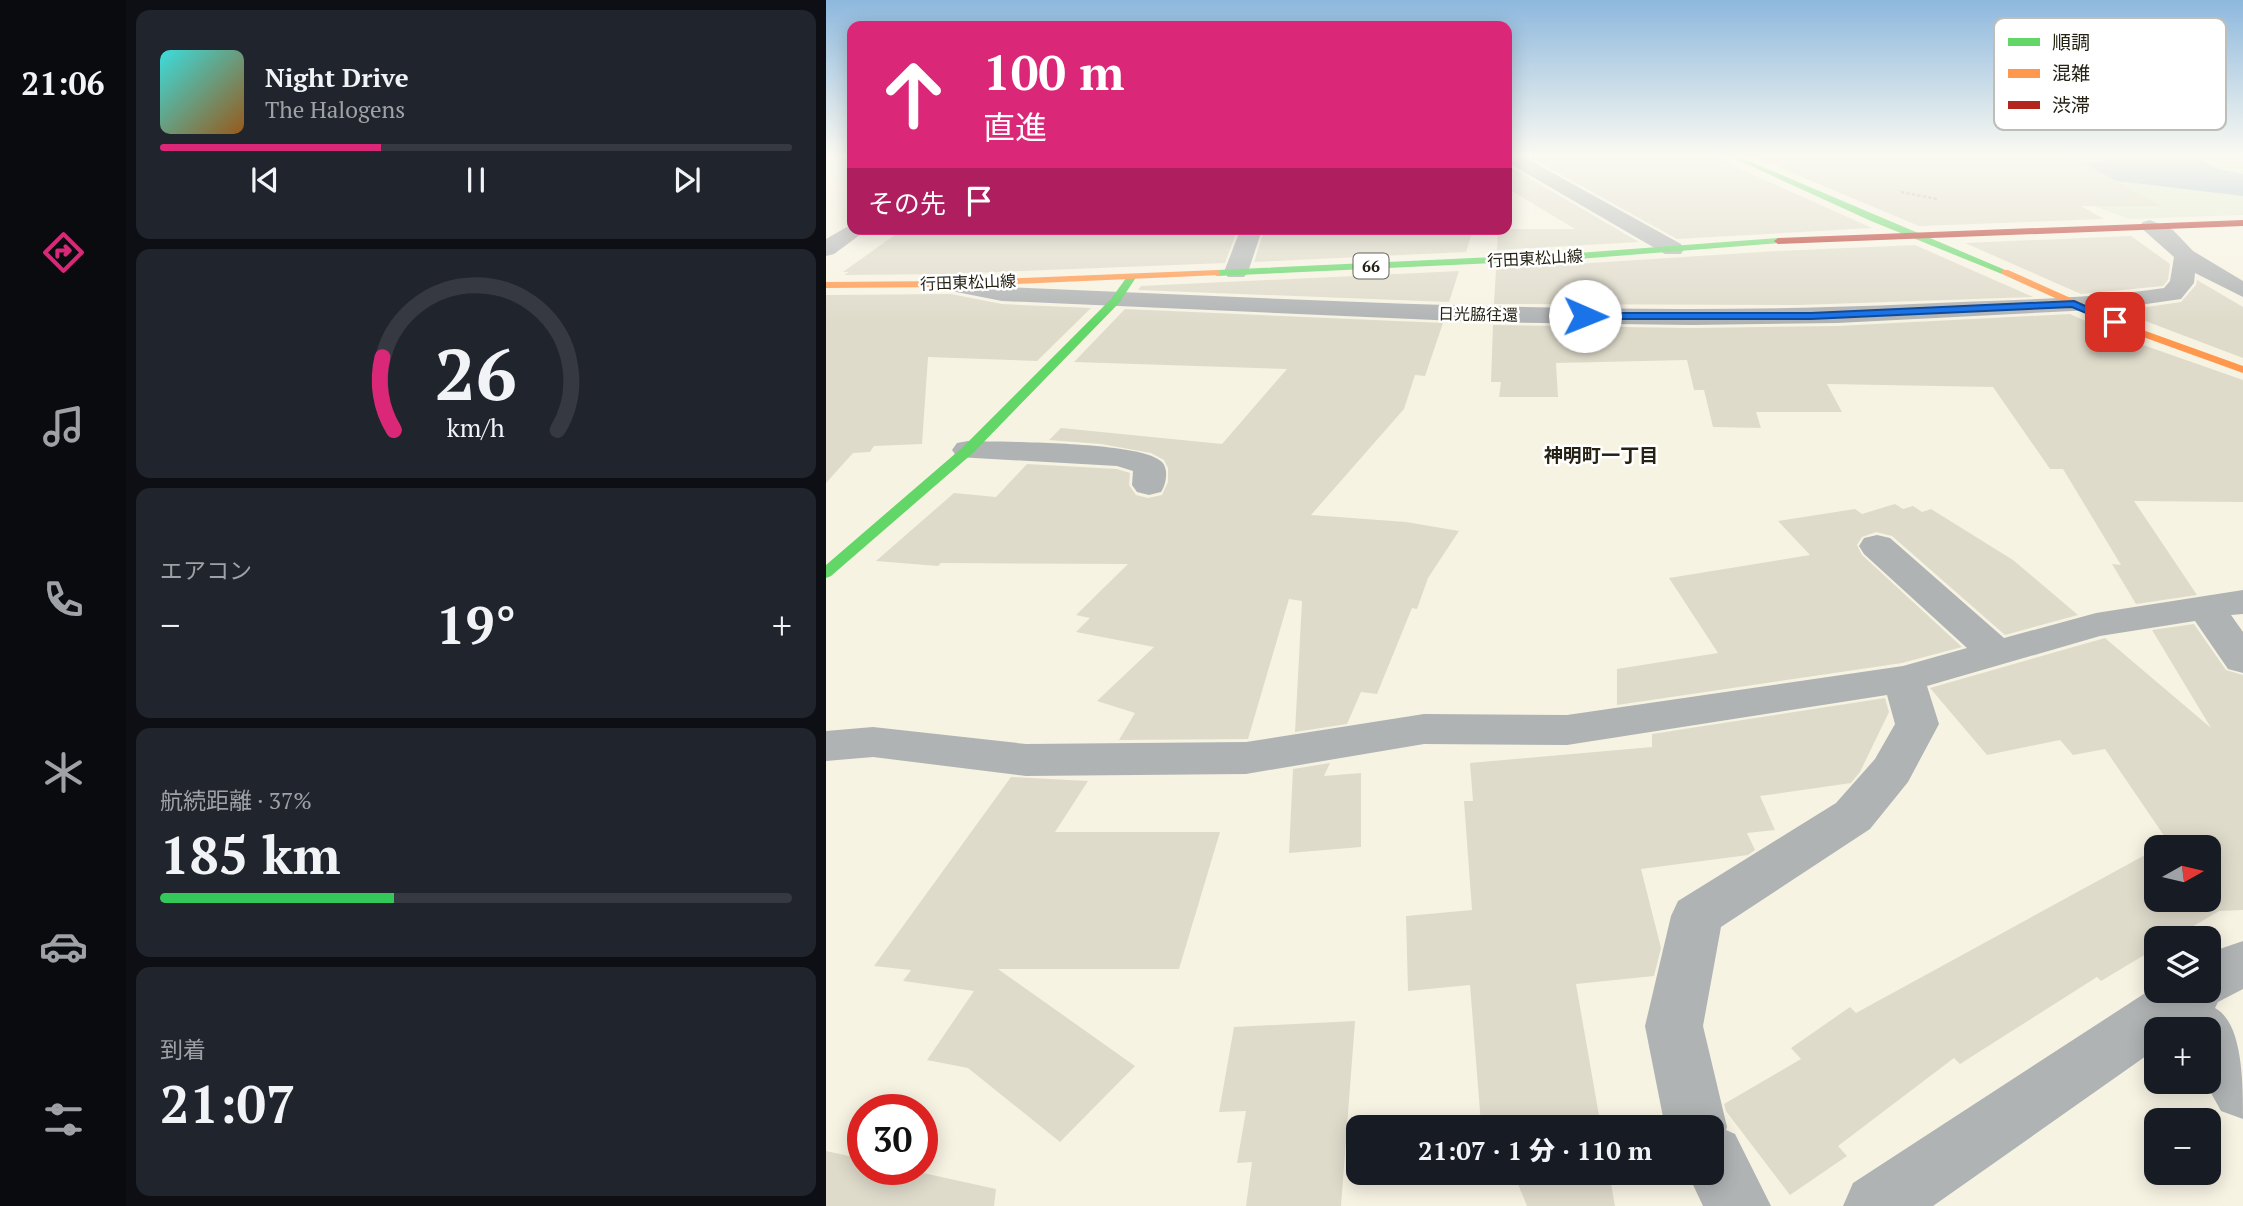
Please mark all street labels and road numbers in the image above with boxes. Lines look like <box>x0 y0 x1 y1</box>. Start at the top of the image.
street label: 行田東松山線 <box>1486 245 1584 271</box>
road number: 66 <box>1354 254 1388 278</box>
street label: 行田東松山線 <box>920 269 1016 295</box>
street label: 日光脇往還 <box>1438 302 1518 326</box>

